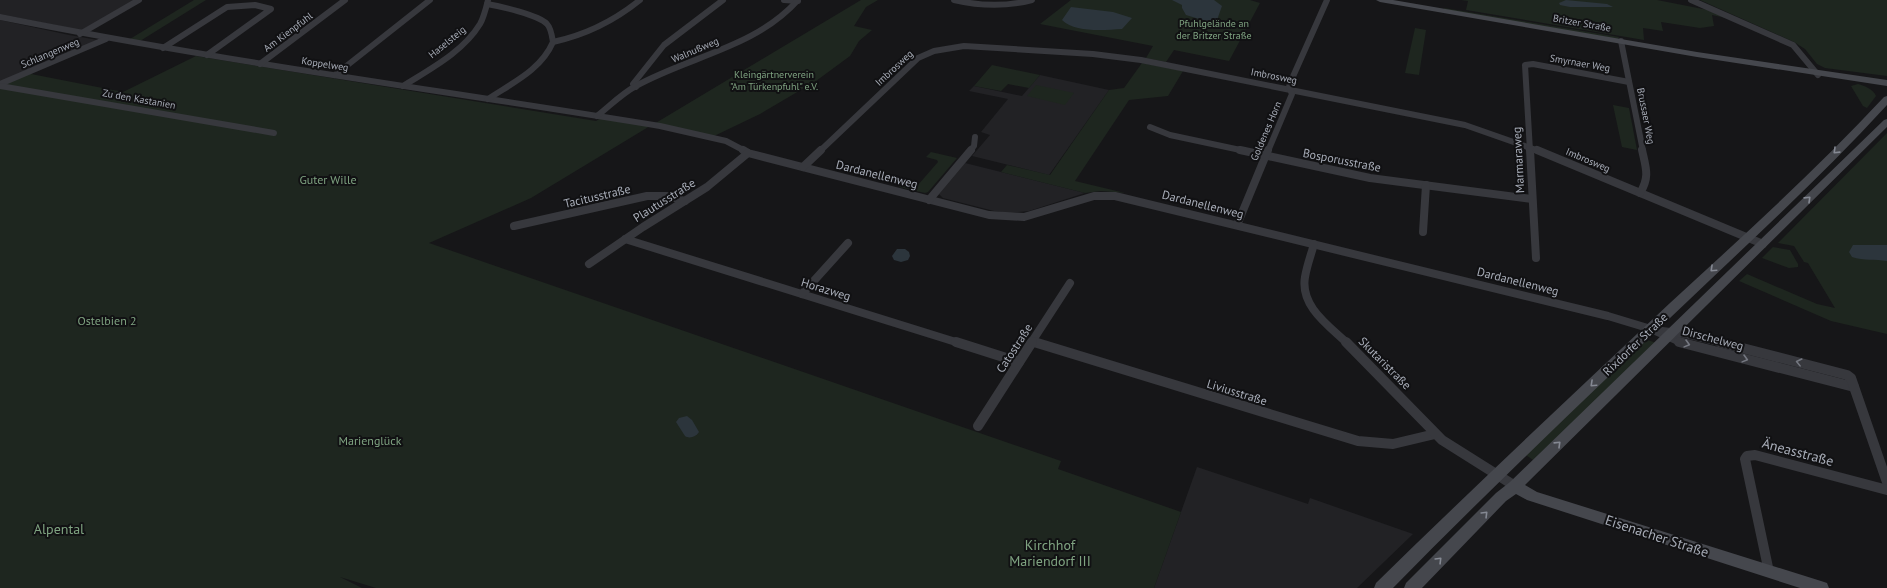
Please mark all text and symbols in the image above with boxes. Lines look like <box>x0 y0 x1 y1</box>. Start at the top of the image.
street label: Am Kienpfuhl <box>261 9 315 55</box>
street label: Britzer Straße <box>1552 11 1612 35</box>
park label: Pfuhlgelände an der Britzer Straße <box>1176 17 1252 42</box>
street label: Haselsteig <box>426 23 468 61</box>
street label: Walnußweg <box>669 34 721 66</box>
street label: Schlangenweg <box>19 35 81 71</box>
street label: Imbrosweg <box>872 47 916 89</box>
street label: Smyrnaer Weg <box>1549 51 1611 75</box>
street label: Koppelweg <box>301 54 349 74</box>
street label: Imbrosweg <box>1250 65 1298 87</box>
park label: Kleingärtnerverein "Am Türkenpfuhl" e.V. <box>730 68 818 93</box>
street label: Zu den Kastanien <box>101 86 177 112</box>
street label: Brussaer Weg <box>1634 87 1658 145</box>
street label: Goldenes Horn <box>1248 99 1284 163</box>
street label: Marmaraweg <box>1509 126 1527 194</box>
street label: Bosporusstraße <box>1302 145 1382 175</box>
street label: Imbrosweg <box>1564 145 1612 175</box>
one-way arrow <box>1833 146 1841 153</box>
street label: Dardanellenweg <box>835 157 919 191</box>
park label: Guter Wille <box>299 172 357 187</box>
street label: Plautusstraße <box>630 175 698 225</box>
street label: Tacitusstraße <box>562 181 632 211</box>
street label: Dardanellenweg <box>1161 187 1245 221</box>
one-way arrow <box>1803 196 1811 204</box>
street label: Dardanellenweg <box>1476 264 1560 298</box>
one-way arrow <box>1711 264 1718 271</box>
street label: Horazweg <box>799 274 853 304</box>
street label: Rixdorfer Straße <box>1599 309 1671 379</box>
park label: Ostelbien 2 <box>78 313 136 328</box>
street label: Catostraße <box>993 321 1035 375</box>
street label: Dirschelweg <box>1681 323 1745 353</box>
street label: Skutaristraße <box>1356 334 1414 392</box>
one-way arrow <box>1683 339 1690 348</box>
one-way arrow <box>1741 354 1748 363</box>
one-way arrow <box>1796 359 1802 367</box>
street label: Liviusstraße <box>1205 376 1269 408</box>
one-way arrow <box>1590 379 1598 387</box>
park label: Marienglück <box>339 433 402 448</box>
street label: Äneasstraße <box>1760 434 1836 470</box>
one-way arrow <box>1553 441 1561 449</box>
one-way arrow <box>1480 511 1488 519</box>
street label: Eisenacher Straße <box>1603 511 1711 561</box>
park label: Alpental <box>34 520 84 538</box>
park label: Kirchhof Mariendorf III <box>1009 536 1091 570</box>
one-way arrow <box>1434 557 1442 565</box>

